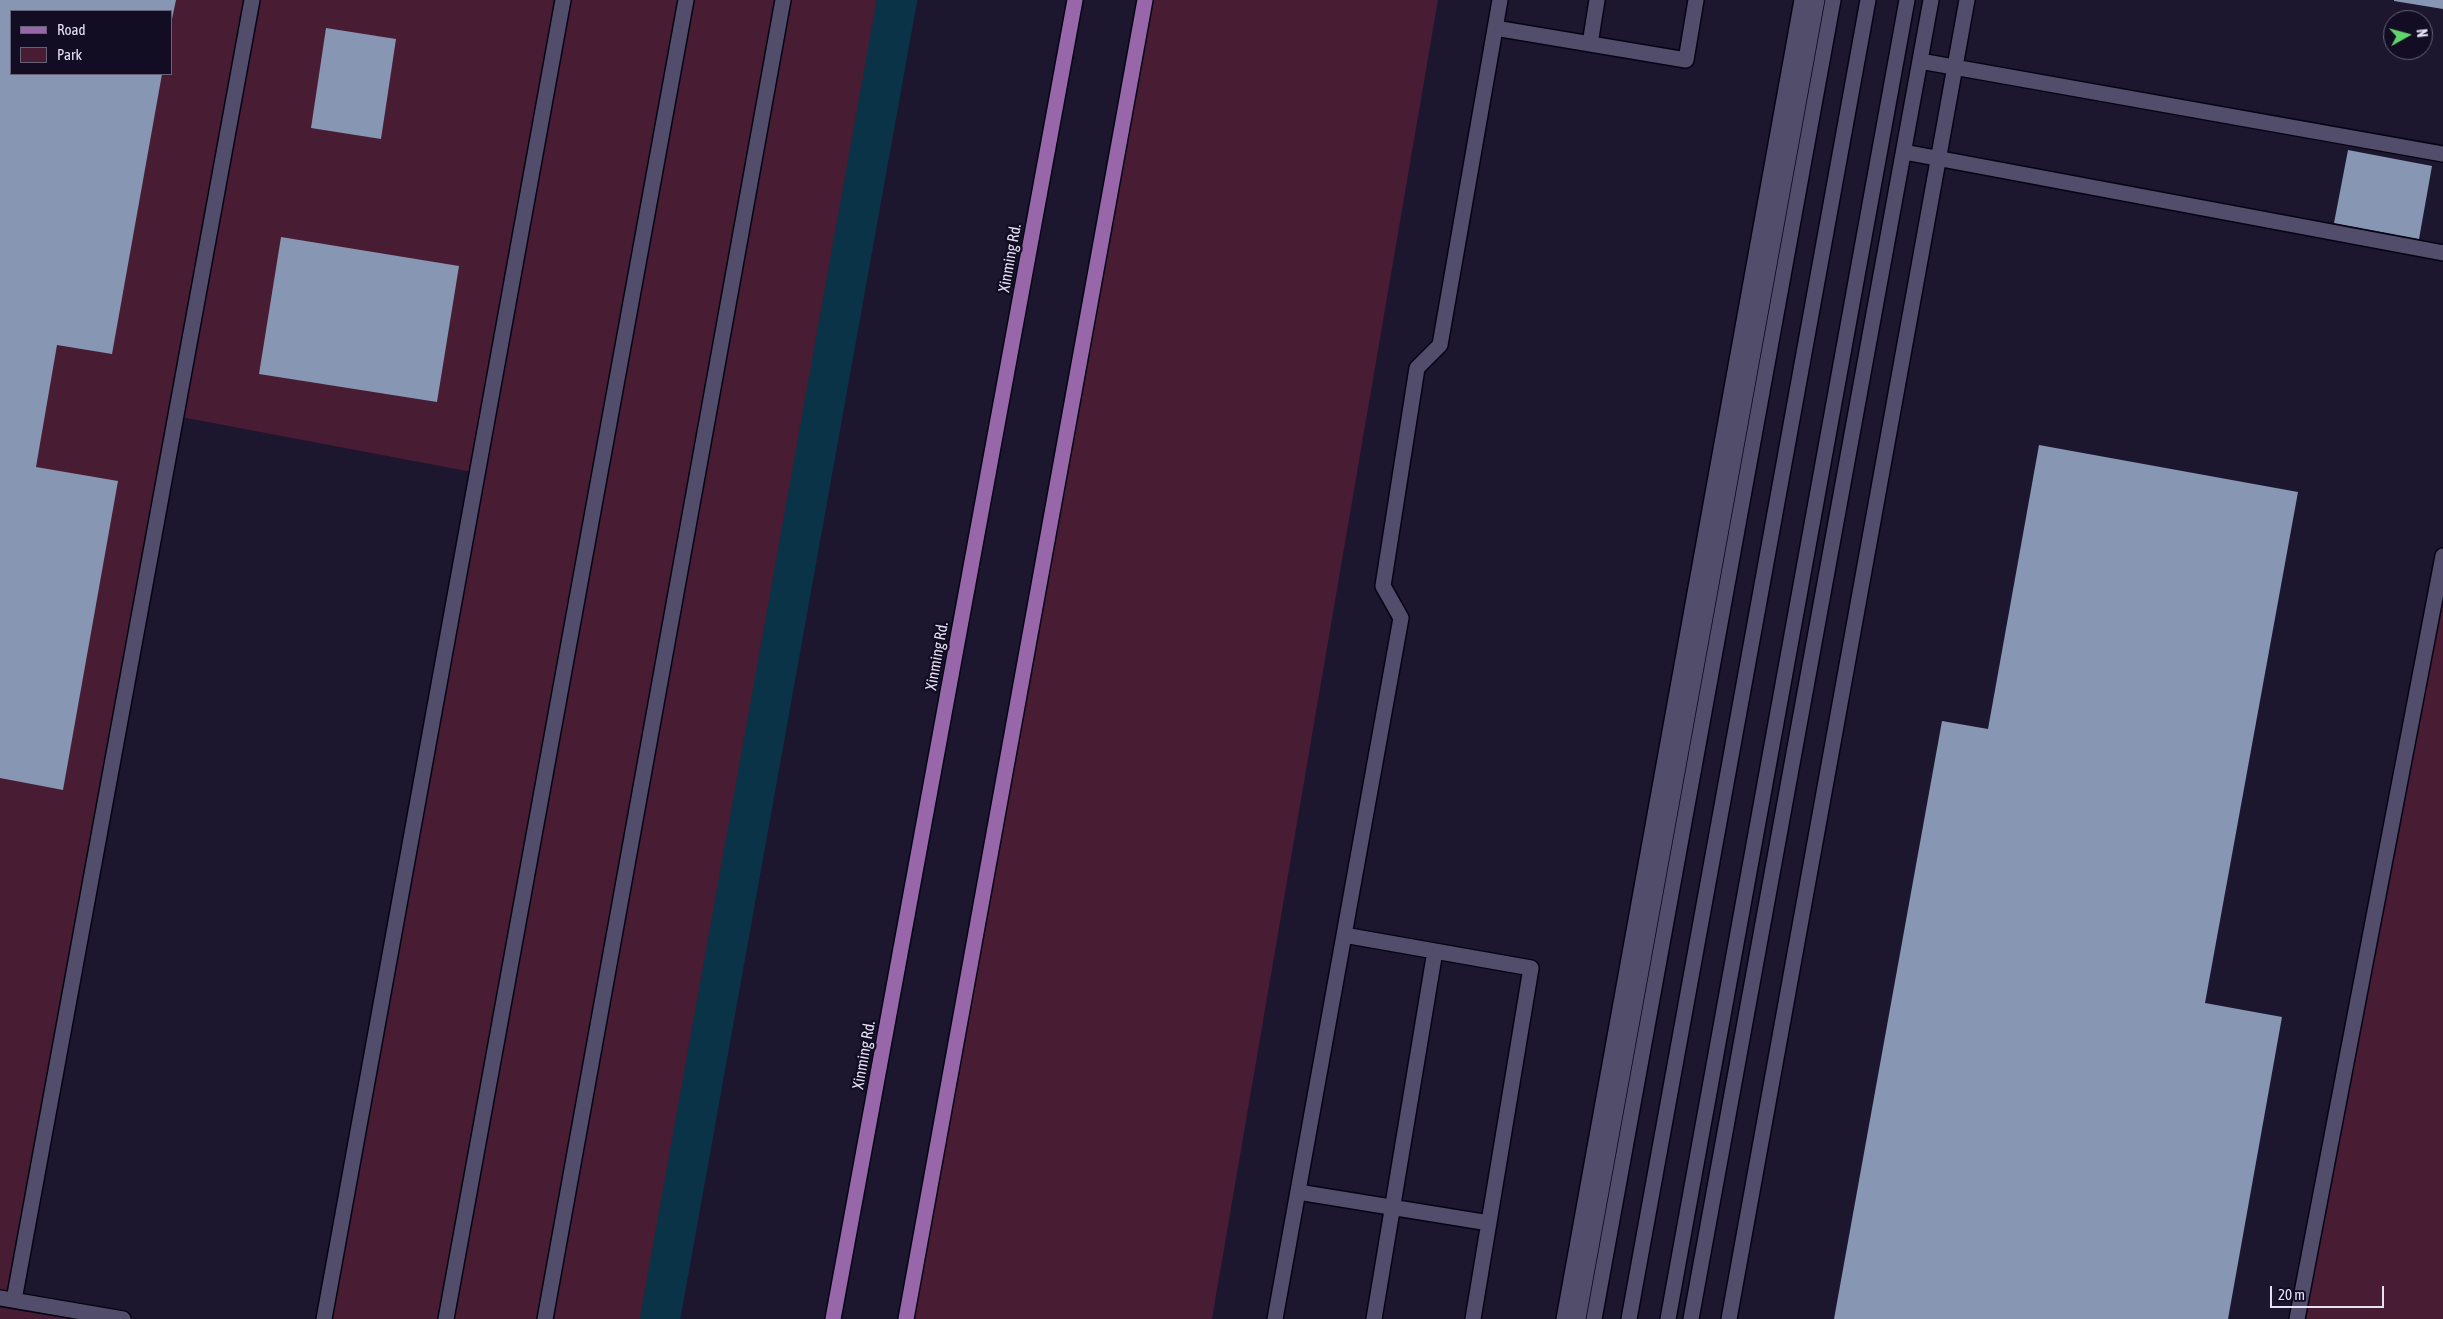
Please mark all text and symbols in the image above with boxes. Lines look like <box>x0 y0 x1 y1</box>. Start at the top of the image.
legend <box>10 10 172 75</box>
north arrow <box>2383 10 2433 60</box>
text: Road <box>57 21 86 38</box>
text: N <box>2413 28 2430 38</box>
text: Park <box>57 46 82 63</box>
street label: Xinming Rd. <box>995 222 1025 294</box>
street label: Xinming Rd. <box>922 620 952 692</box>
street label: Xinming Rd. <box>849 1019 879 1091</box>
scale bar <box>2273 1276 2387 1308</box>
text: 20 m <box>2278 1286 2305 1303</box>

